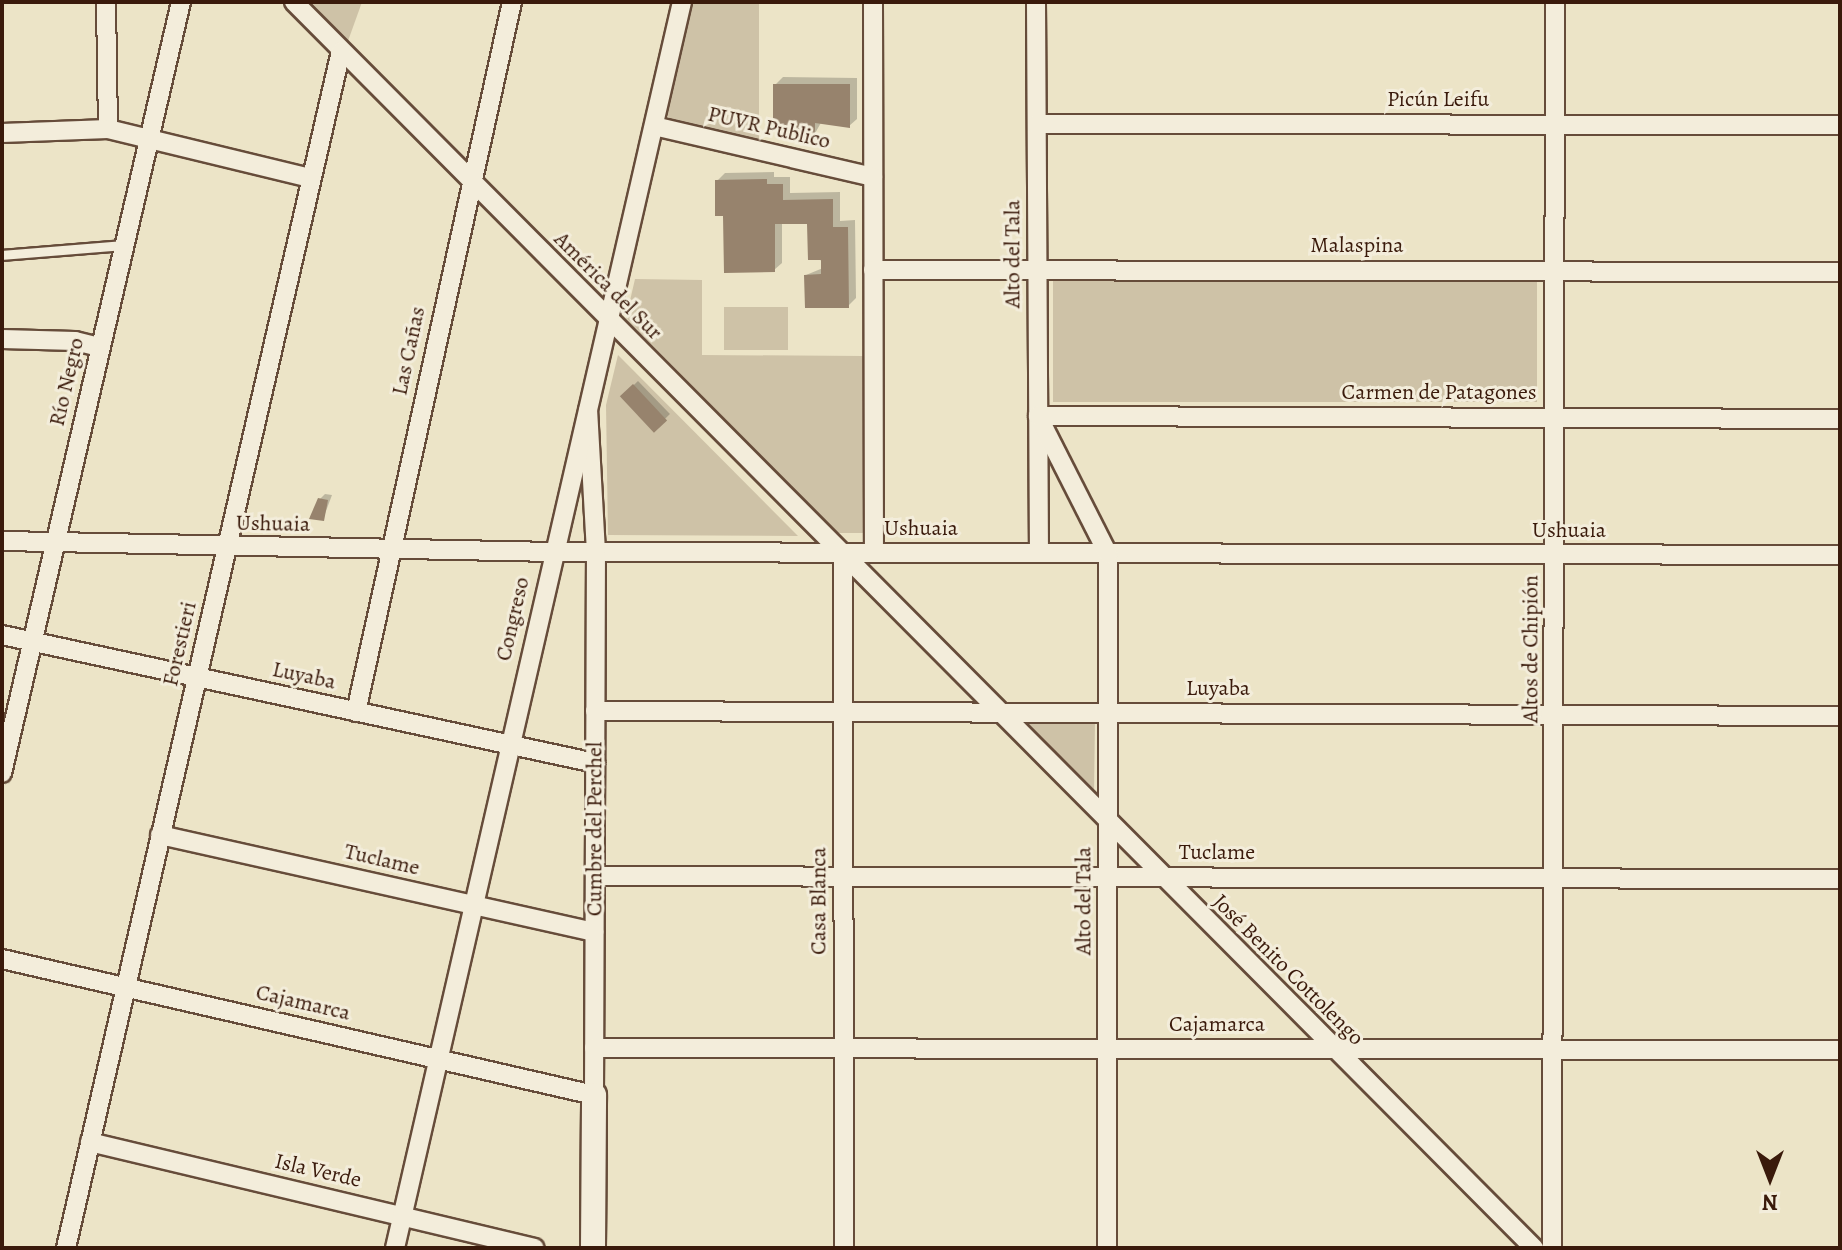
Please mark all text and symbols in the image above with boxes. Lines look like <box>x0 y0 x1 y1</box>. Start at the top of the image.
street label: Picún Leifu <box>1387 87 1489 113</box>
street label: PUVR Publico <box>705 101 833 155</box>
street label: Alto del Tala <box>1000 200 1026 308</box>
street label: América del Sur <box>548 226 668 346</box>
street label: Malaspina <box>1310 233 1404 259</box>
street label: Las Cañas <box>387 304 431 398</box>
street label: Río Negro <box>44 335 90 429</box>
street label: Carmen de Patagones <box>1341 380 1537 406</box>
street label: Ushuaia <box>236 510 310 538</box>
street label: Ushuaia <box>884 516 958 542</box>
street label: Ushuaia <box>1532 518 1606 544</box>
street label: Congreso <box>491 575 535 663</box>
street label: Altos de Chipión <box>1518 575 1544 723</box>
street label: Forestieri <box>157 599 203 689</box>
street label: Luyaba <box>270 656 338 696</box>
street label: Luyaba <box>1186 676 1250 702</box>
street label: Cumbre del Perchel <box>582 742 608 916</box>
street label: Tuclame <box>342 839 422 881</box>
street label: Tuclame <box>1179 840 1255 866</box>
street label: Casa Blanca <box>806 847 832 955</box>
street label: Alto del Tala <box>1071 847 1097 955</box>
street label: José Benito Cottolengo <box>1207 889 1369 1051</box>
street label: Cajamarca <box>253 979 353 1027</box>
street label: Cajamarca <box>1169 1012 1265 1038</box>
north arrow <box>1730 1138 1810 1218</box>
street label: Isla Verde <box>272 1148 364 1194</box>
text: N <box>1762 1187 1778 1217</box>

